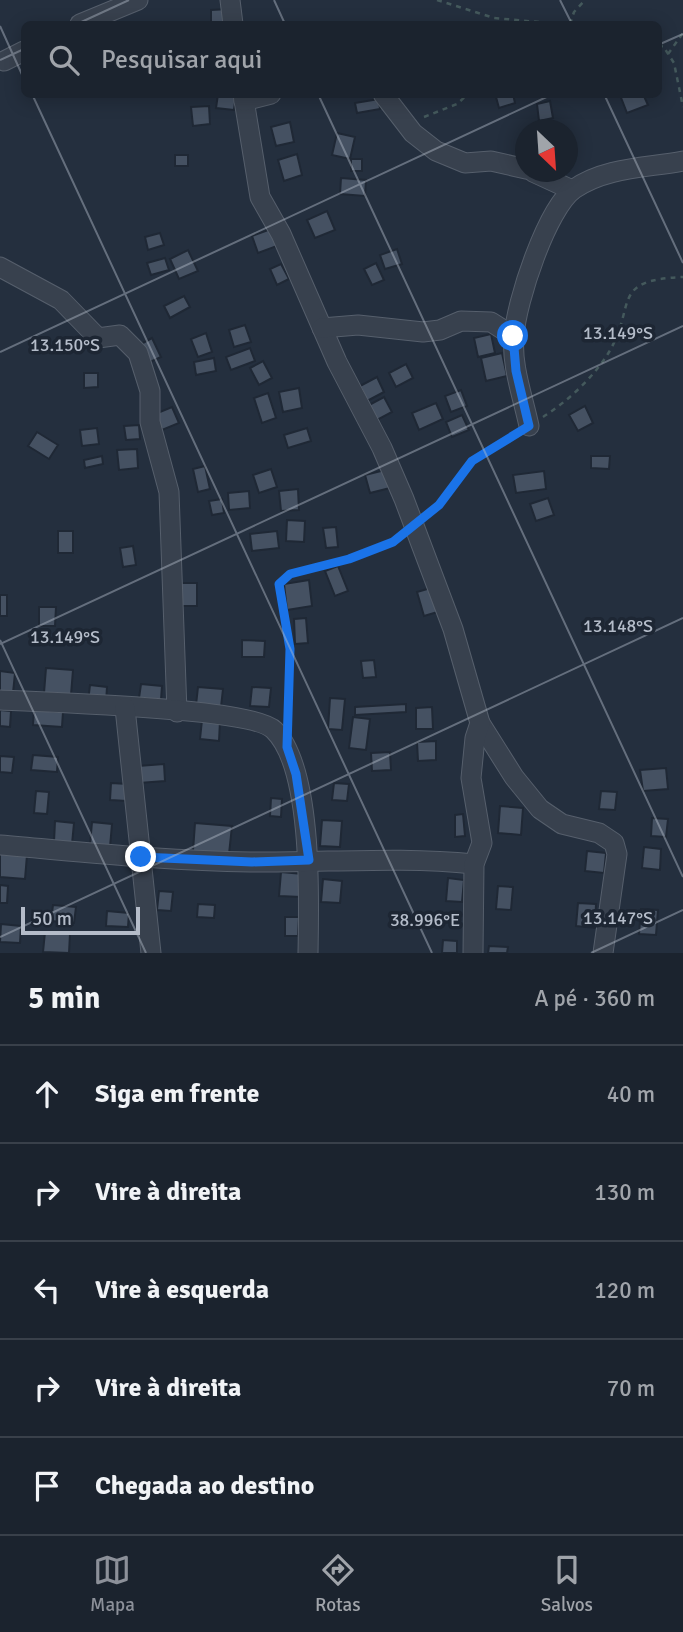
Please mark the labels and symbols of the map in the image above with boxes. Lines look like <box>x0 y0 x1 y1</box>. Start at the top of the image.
north arrow <box>515 119 578 182</box>
route start <box>497 320 528 351</box>
text: 13.149°S <box>583 322 653 344</box>
text: 13.150°S <box>30 334 100 356</box>
text: 13.148°S <box>583 615 653 637</box>
text: 13.149°S <box>30 626 100 648</box>
route end <box>125 841 156 872</box>
scale bar <box>21 904 140 936</box>
text: 13.147°S <box>583 907 653 929</box>
text: 38.996°E <box>390 909 460 931</box>

